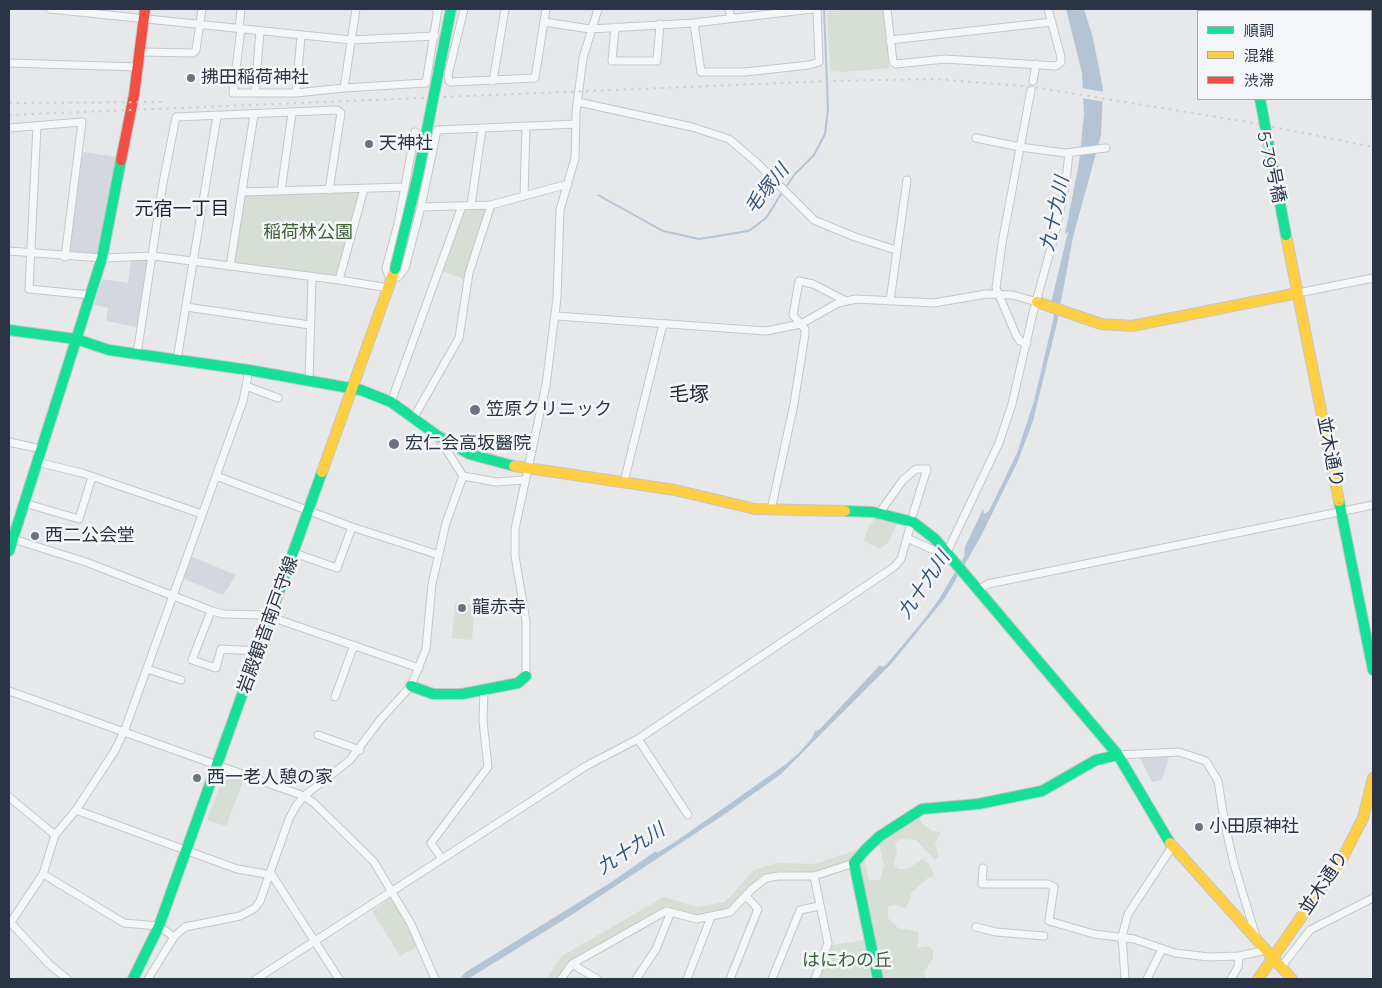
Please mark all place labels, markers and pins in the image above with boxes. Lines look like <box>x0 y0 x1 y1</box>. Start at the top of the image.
place label: 拂田稲荷神社 <box>201 67 309 89</box>
marker: 拂田稲荷神社 <box>185 72 197 84</box>
place label: 天神社 <box>379 133 433 155</box>
marker: 天神社 <box>363 138 375 150</box>
place label: 笠原クリニック <box>486 399 612 421</box>
marker: 笠原クリニック <box>468 403 482 417</box>
place label: 宏仁会高坂醫院 <box>405 433 531 455</box>
marker: 宏仁会高坂醫院 <box>387 437 401 451</box>
place label: 西二公会堂 <box>45 525 135 547</box>
marker: 西二公会堂 <box>29 530 41 542</box>
place label: 龍赤寺 <box>472 597 526 619</box>
marker: 龍赤寺 <box>456 602 468 614</box>
place label: 西一老人憩の家 <box>207 767 333 789</box>
marker: 西一老人憩の家 <box>191 772 203 784</box>
place label: 小田原神社 <box>1209 816 1299 838</box>
marker: 小田原神社 <box>1193 821 1205 833</box>

